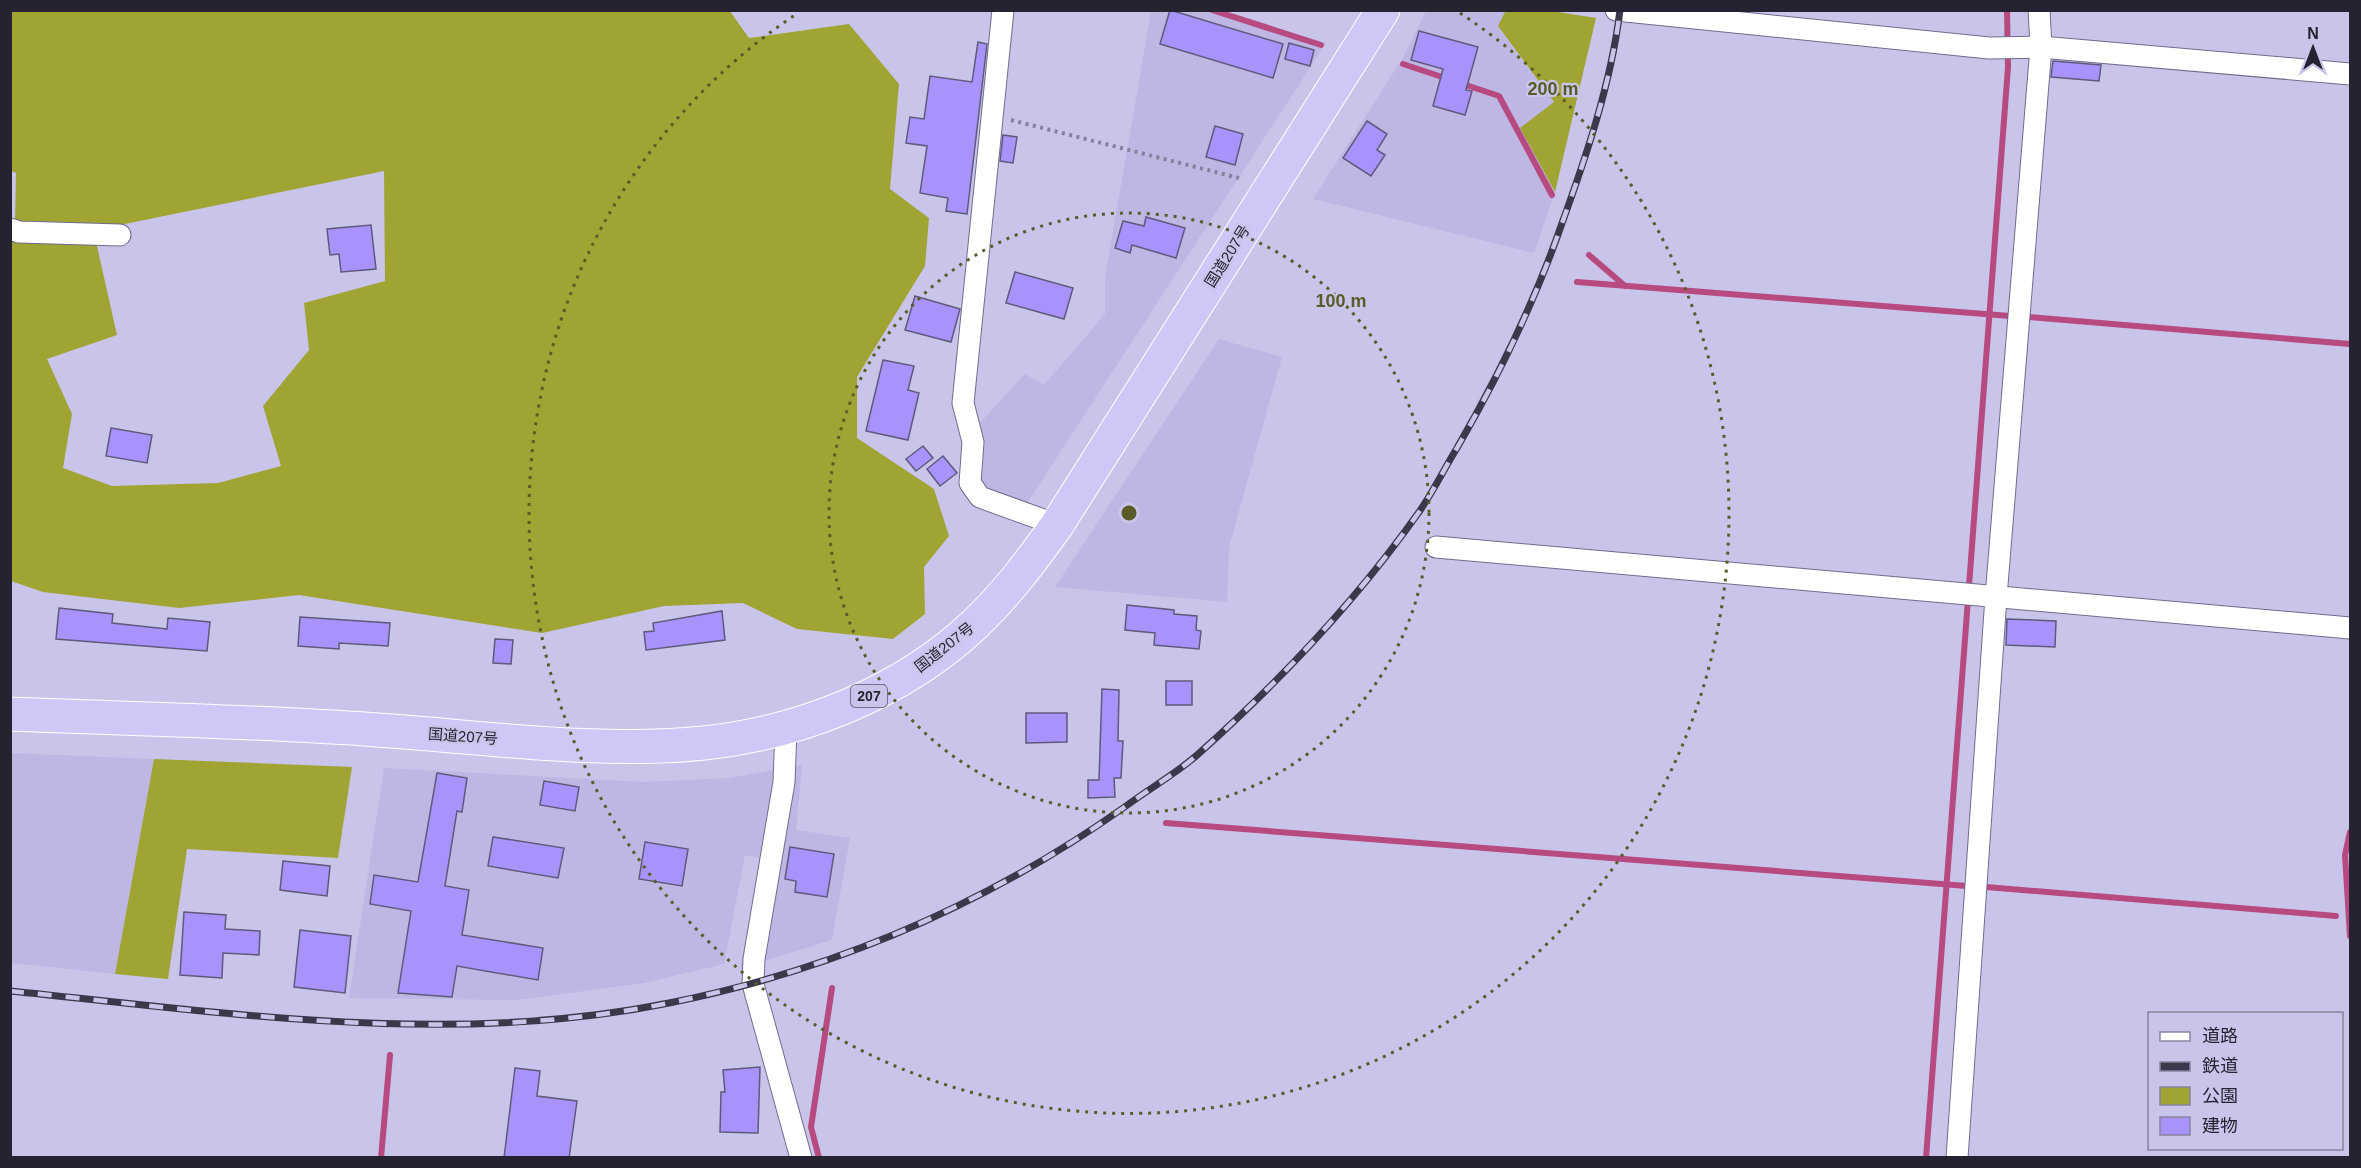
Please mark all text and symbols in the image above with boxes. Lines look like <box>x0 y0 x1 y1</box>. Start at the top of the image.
north arrow <box>2283 18 2343 78</box>
text: N <box>2307 25 2319 42</box>
text: 200 m <box>1527 79 1579 99</box>
street label: 国道207号 <box>1201 222 1253 290</box>
text: 100 m <box>1315 291 1367 311</box>
centre of rings <box>1119 503 1139 523</box>
street label: 国道207号 <box>911 619 977 675</box>
road number: 207 <box>851 685 887 707</box>
street label: 国道207号 <box>427 725 499 747</box>
legend <box>2148 1012 2343 1150</box>
text: 道路 <box>2202 1026 2238 1046</box>
text: 鉄道 <box>2202 1056 2238 1076</box>
text: 公園 <box>2202 1086 2238 1106</box>
text: 建物 <box>2202 1116 2238 1136</box>

